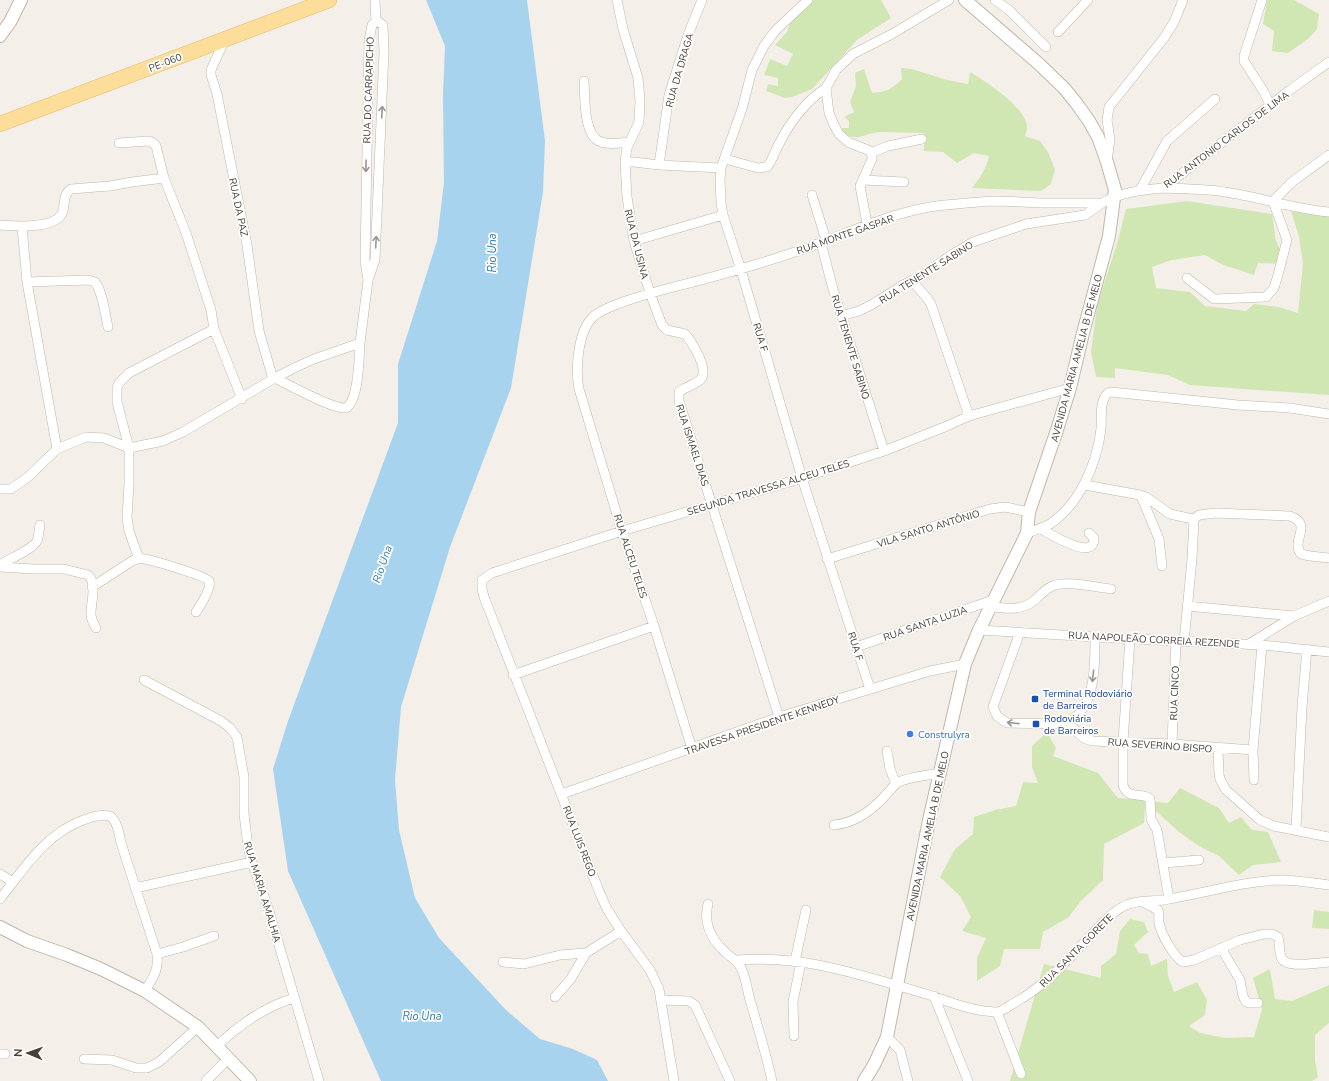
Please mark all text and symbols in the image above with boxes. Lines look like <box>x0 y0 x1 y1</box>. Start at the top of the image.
street label: RUA DA DRAGA <box>663 31 697 109</box>
street label: RUA DO CARRAPICHO <box>360 36 378 144</box>
street label: PE-060 <box>147 50 184 76</box>
street label: RUA ANTONIO CARLOS DE LIMA <box>1161 88 1293 192</box>
one-way arrow <box>378 106 385 119</box>
one-way arrow <box>362 159 370 172</box>
street label: RUA DA PAZ <box>225 177 251 238</box>
street label: RUA DA USINA <box>621 208 652 281</box>
street label: RUA MONTE GASPAR <box>795 212 896 258</box>
water label: Rio Una <box>485 233 500 272</box>
one-way arrow <box>372 236 379 249</box>
street label: RUA TENENTE SABINO <box>877 238 977 308</box>
street label: AVENIDA MARIA AMELIA B DE MELO <box>1048 272 1106 444</box>
street label: RUA TENENTE SABINO <box>827 293 873 402</box>
street label: RUA F <box>749 321 771 354</box>
street label: RUA ISMAEL DIAS <box>672 402 712 488</box>
street label: SEGUNDA TRAVESSA ALCEU TELES <box>685 457 851 519</box>
street label: VILA SANTO ANTÔNIO <box>874 507 982 552</box>
street label: RUA ALCEU TELES <box>610 512 650 600</box>
water label: Rio Una <box>369 543 396 585</box>
street label: RUA SANTA LUZIA <box>881 603 970 645</box>
street label: RUA NAPOLEÃO CORREIA REZENDE <box>1068 629 1240 651</box>
street label: RUA F <box>844 630 866 663</box>
street label: RUA CINCO <box>1167 665 1183 721</box>
one-way arrow <box>1089 669 1096 682</box>
place label: Terminal Rodoviário de Barreiros <box>1043 687 1133 713</box>
street label: TRAVESSA PRESIDENTE KENNEDY <box>683 693 842 759</box>
marker: Terminal Rodoviário de Barreiros <box>1030 694 1040 704</box>
place label: Rodoviária de Barreiros <box>1044 712 1099 738</box>
one-way arrow <box>1007 719 1020 727</box>
marker: Rodoviária de Barreiros <box>1031 719 1041 729</box>
place label: Construlyra <box>918 728 970 742</box>
marker: Construlyra <box>905 729 915 739</box>
street label: RUA SEVERINO BISPO <box>1107 735 1213 757</box>
street label: AVENIDA MARIA AMELIA B DE MELO <box>903 750 953 922</box>
street label: RUA LUIS REGO <box>559 804 599 879</box>
street label: RUA MARIA AMALHIA <box>240 840 284 945</box>
street label: RUA SANTA GORETE <box>1037 911 1117 991</box>
water label: Rio Una <box>403 1009 442 1024</box>
north arrow <box>8 1033 48 1073</box>
text: N <box>11 1048 26 1057</box>

